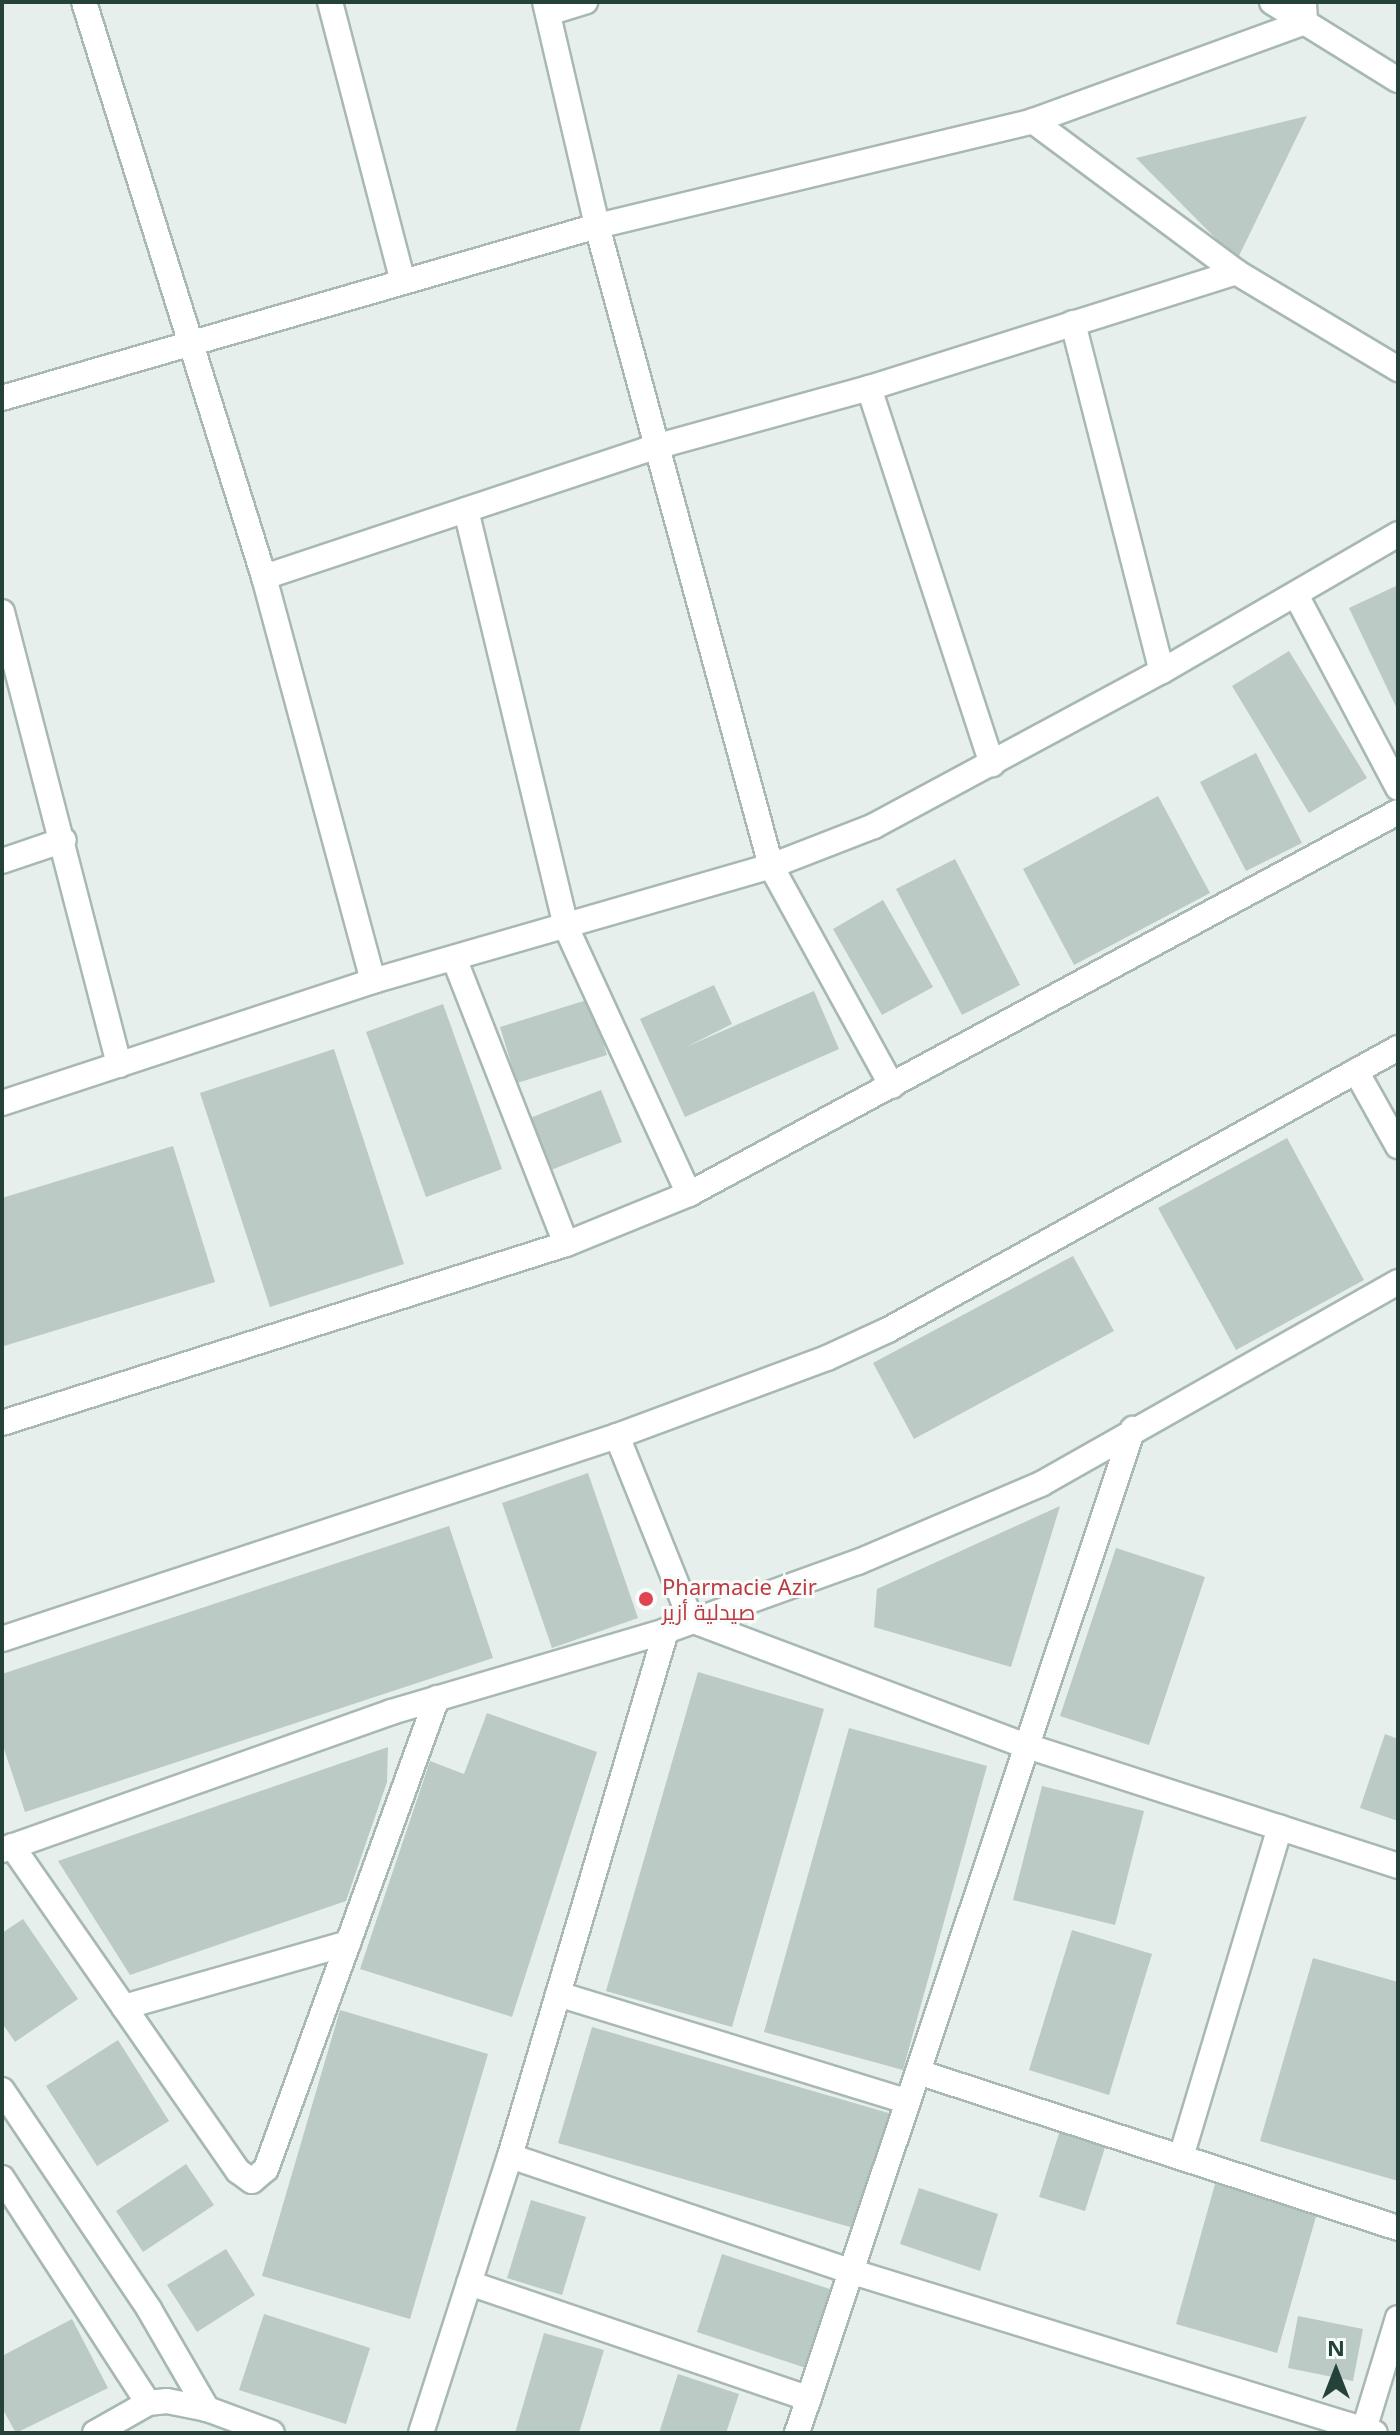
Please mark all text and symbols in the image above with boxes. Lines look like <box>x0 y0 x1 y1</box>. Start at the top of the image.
place label: Pharmacie Azir صيدلية أزير <box>662 1573 817 1624</box>
marker: Pharmacie Azir صيدلية أزير <box>637 1590 655 1608</box>
north arrow <box>1296 2331 1376 2411</box>
text: N <box>1327 2332 1345 2362</box>

